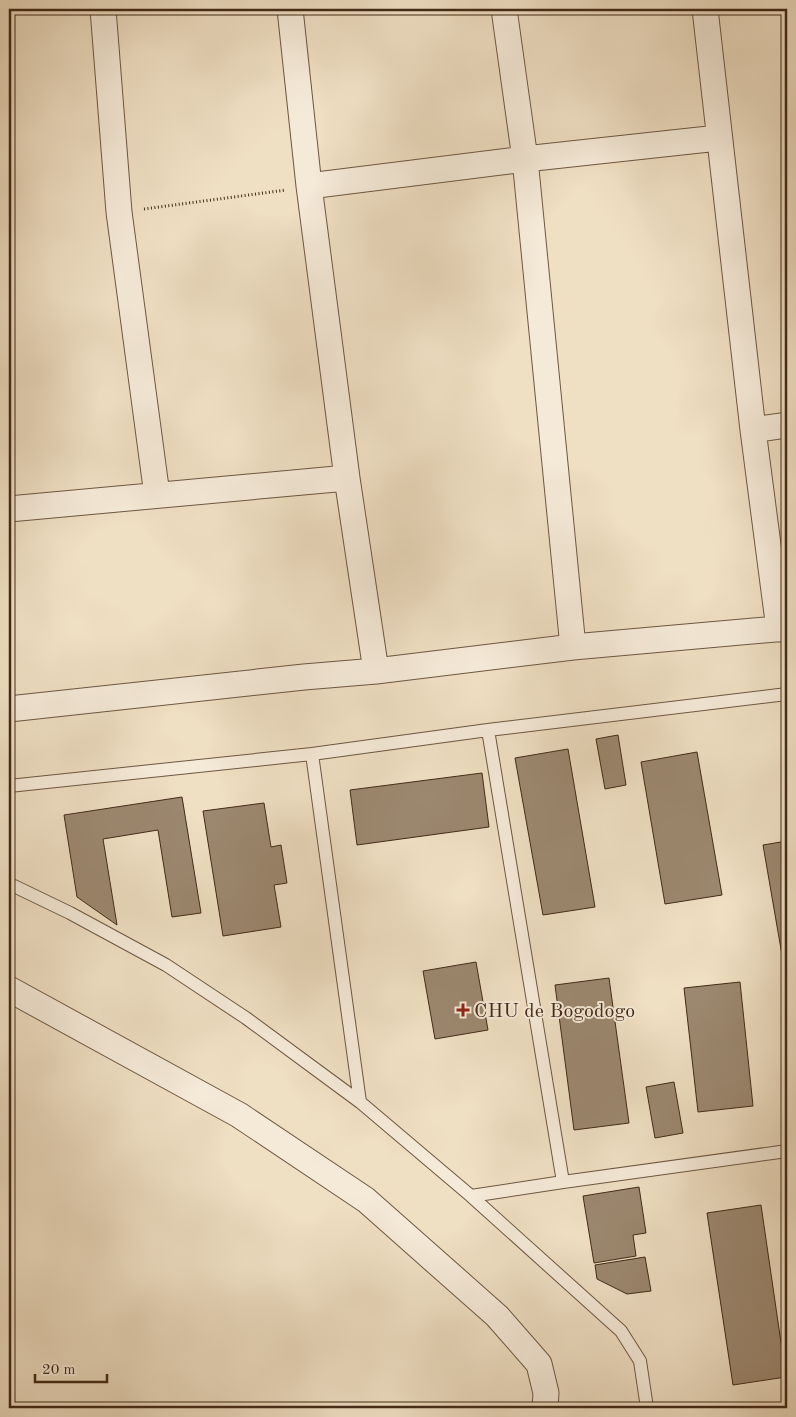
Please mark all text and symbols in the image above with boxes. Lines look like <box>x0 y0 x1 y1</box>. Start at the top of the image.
place label: CHU de Bogodogo <box>474 1002 635 1022</box>
marker: CHU de Bogodogo <box>456 1003 470 1017</box>
scale bar <box>35 1352 108 1384</box>
text: 20 m <box>42 1363 76 1378</box>

